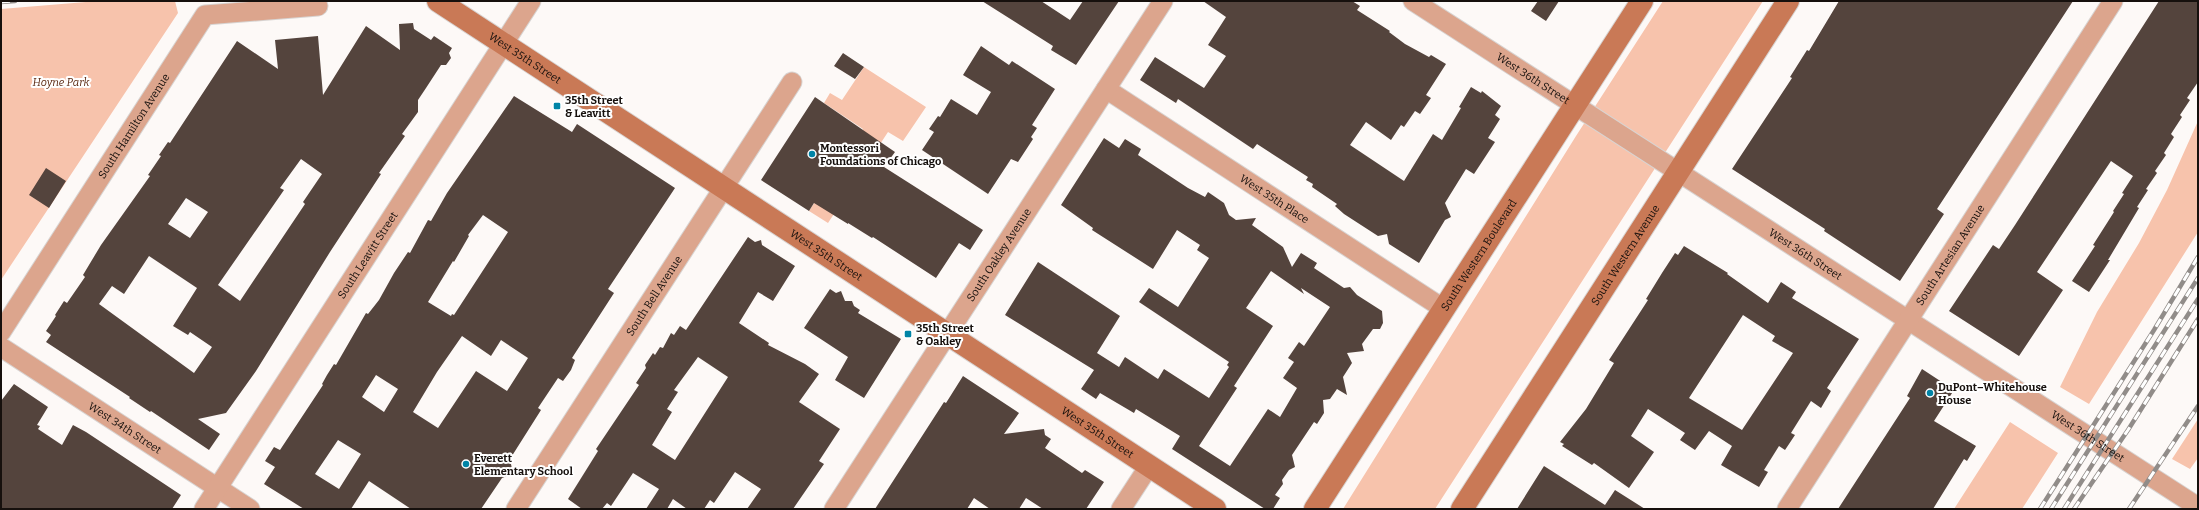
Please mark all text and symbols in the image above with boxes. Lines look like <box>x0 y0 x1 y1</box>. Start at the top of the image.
street label: West 35th Street <box>486 29 564 86</box>
street label: West 36th Street <box>1494 50 1572 107</box>
street label: South Hamilton Avenue <box>95 71 172 181</box>
park label: Hoyne Park <box>33 76 91 89</box>
place label: 35th Street & Leavitt <box>565 94 624 120</box>
marker: 35th Street & Leavitt <box>552 101 562 111</box>
place label: Montessori Foundations of Chicago <box>820 142 941 168</box>
marker: Montessori Foundations of Chicago <box>807 149 817 159</box>
street label: West 35th Place <box>1237 171 1312 226</box>
street label: South Western Boulevard <box>1438 197 1519 313</box>
street label: South Western Avenue <box>1588 202 1662 307</box>
street label: South Artesian Avenue <box>1913 202 1987 308</box>
street label: South Oakley Avenue <box>964 206 1034 304</box>
street label: South Leavitt Street <box>335 209 400 301</box>
street label: West 35th Street <box>788 226 865 283</box>
street label: West 36th Street <box>1766 226 1845 282</box>
street label: South Bell Avenue <box>623 253 685 338</box>
place label: 35th Street & Oakley <box>916 322 975 348</box>
marker: 35th Street & Oakley <box>903 329 913 339</box>
place label: DuPont–Whitehouse House <box>1938 381 2047 407</box>
marker: DuPont–Whitehouse House <box>1925 388 1935 398</box>
street label: West 34th Street <box>86 399 164 456</box>
street label: West 35th Street <box>1059 404 1136 461</box>
street label: West 36th Street <box>2049 408 2127 464</box>
place label: Everett Elementary School <box>474 452 573 478</box>
marker: Everett Elementary School <box>461 459 471 469</box>

